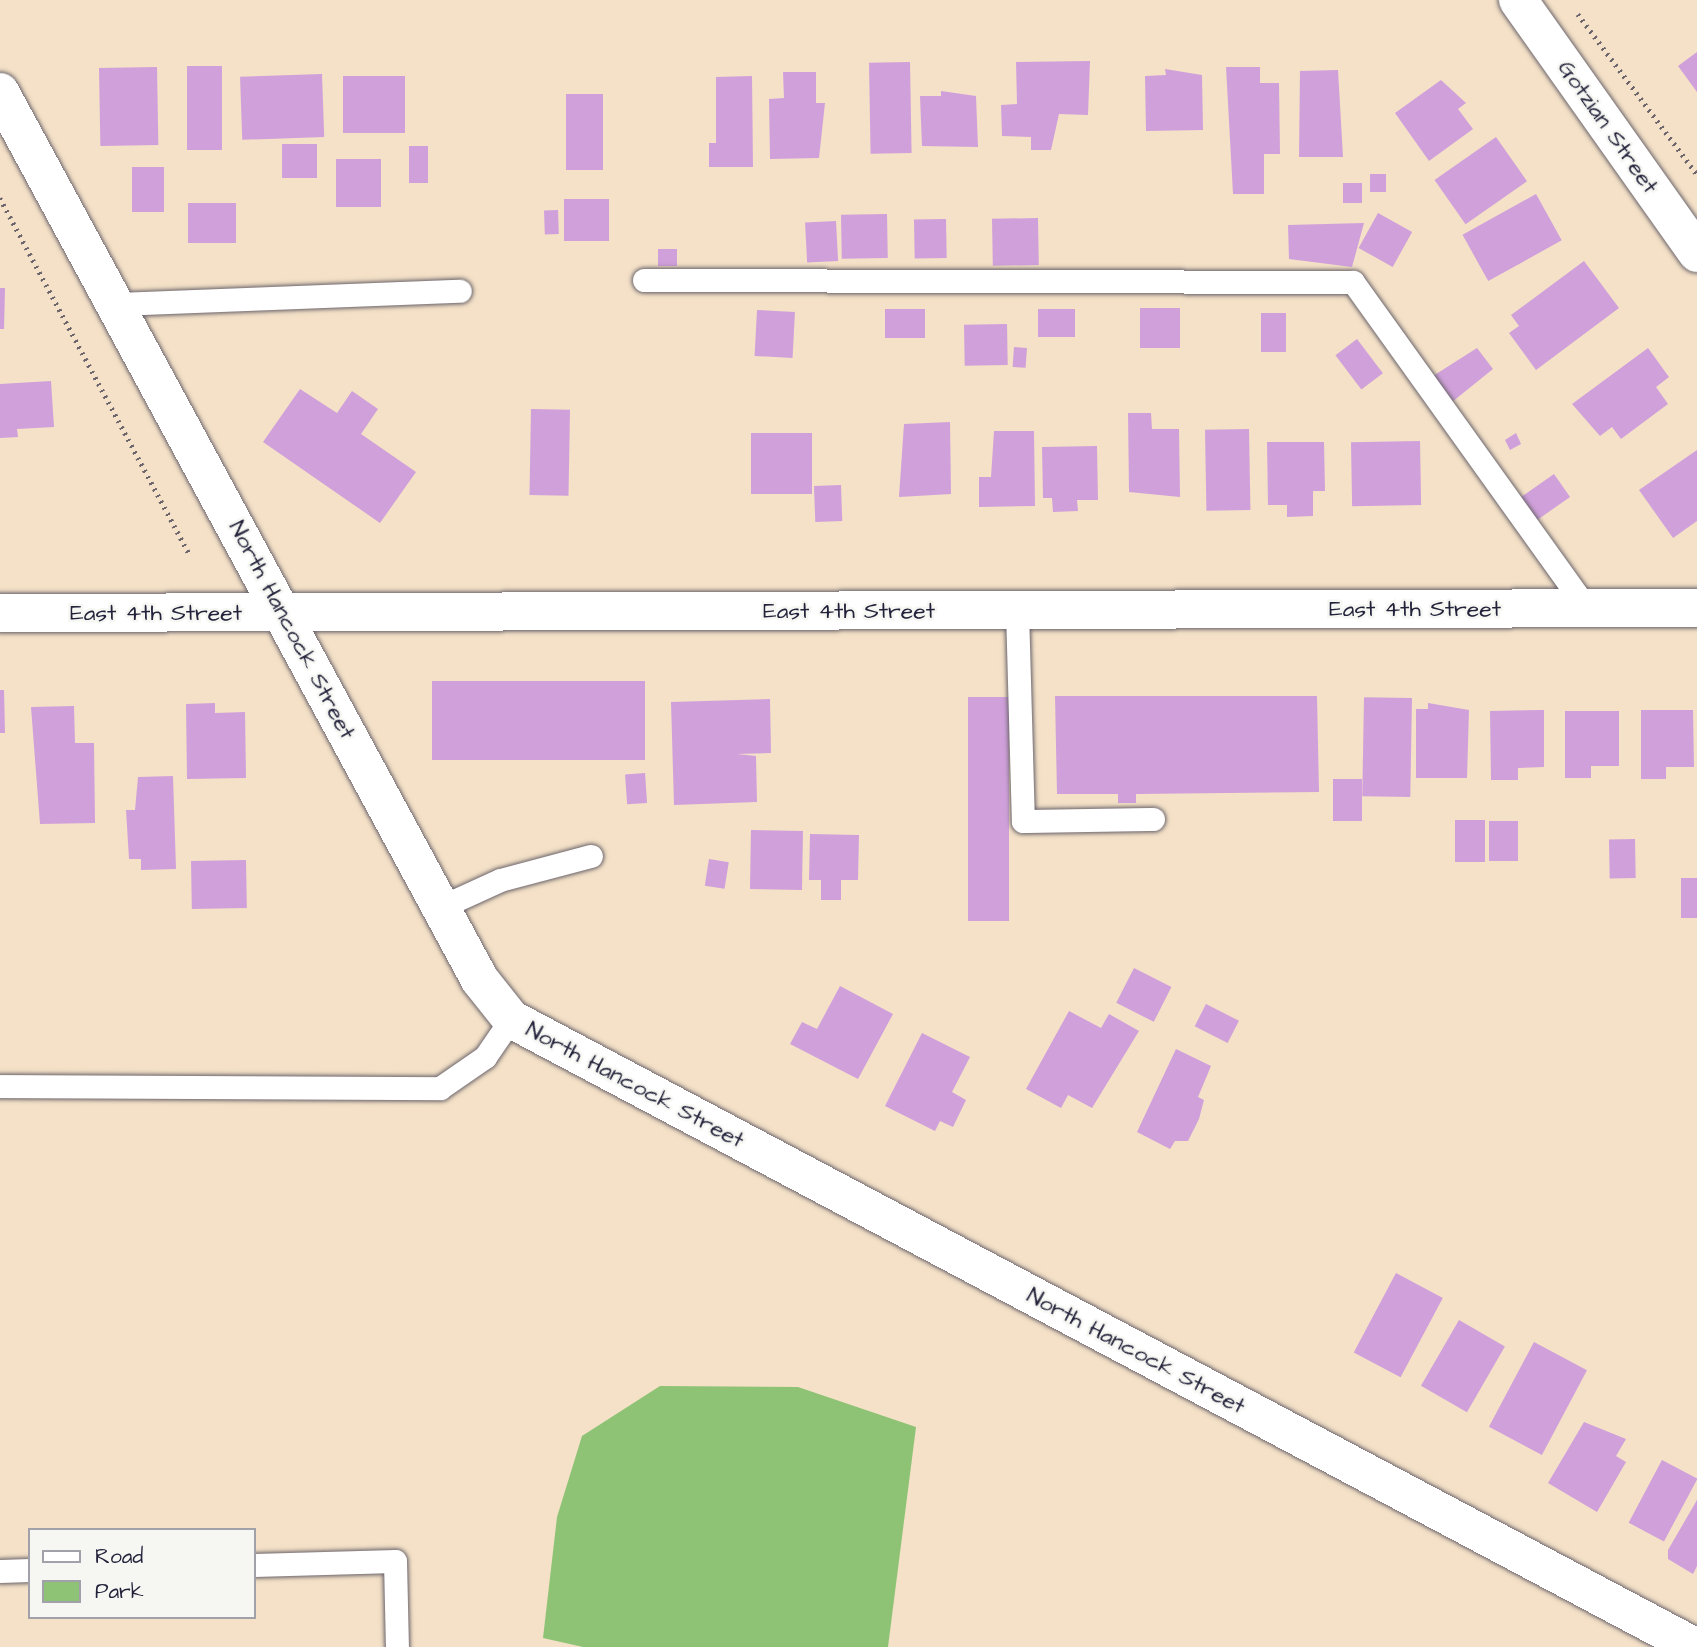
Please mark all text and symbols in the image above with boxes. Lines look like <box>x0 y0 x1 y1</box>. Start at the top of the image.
street label: Gotzian Street <box>1552 55 1664 199</box>
street label: North Hancock Street <box>223 516 361 744</box>
street label: East 4th Street <box>1329 595 1501 623</box>
street label: East 4th Street <box>763 597 935 625</box>
street label: East 4th Street <box>70 599 242 627</box>
street label: North Hancock Street <box>521 1016 749 1154</box>
street label: North Hancock Street <box>1022 1282 1250 1420</box>
legend <box>28 1528 256 1619</box>
text: Road <box>95 1542 143 1571</box>
text: Park <box>95 1577 144 1606</box>

